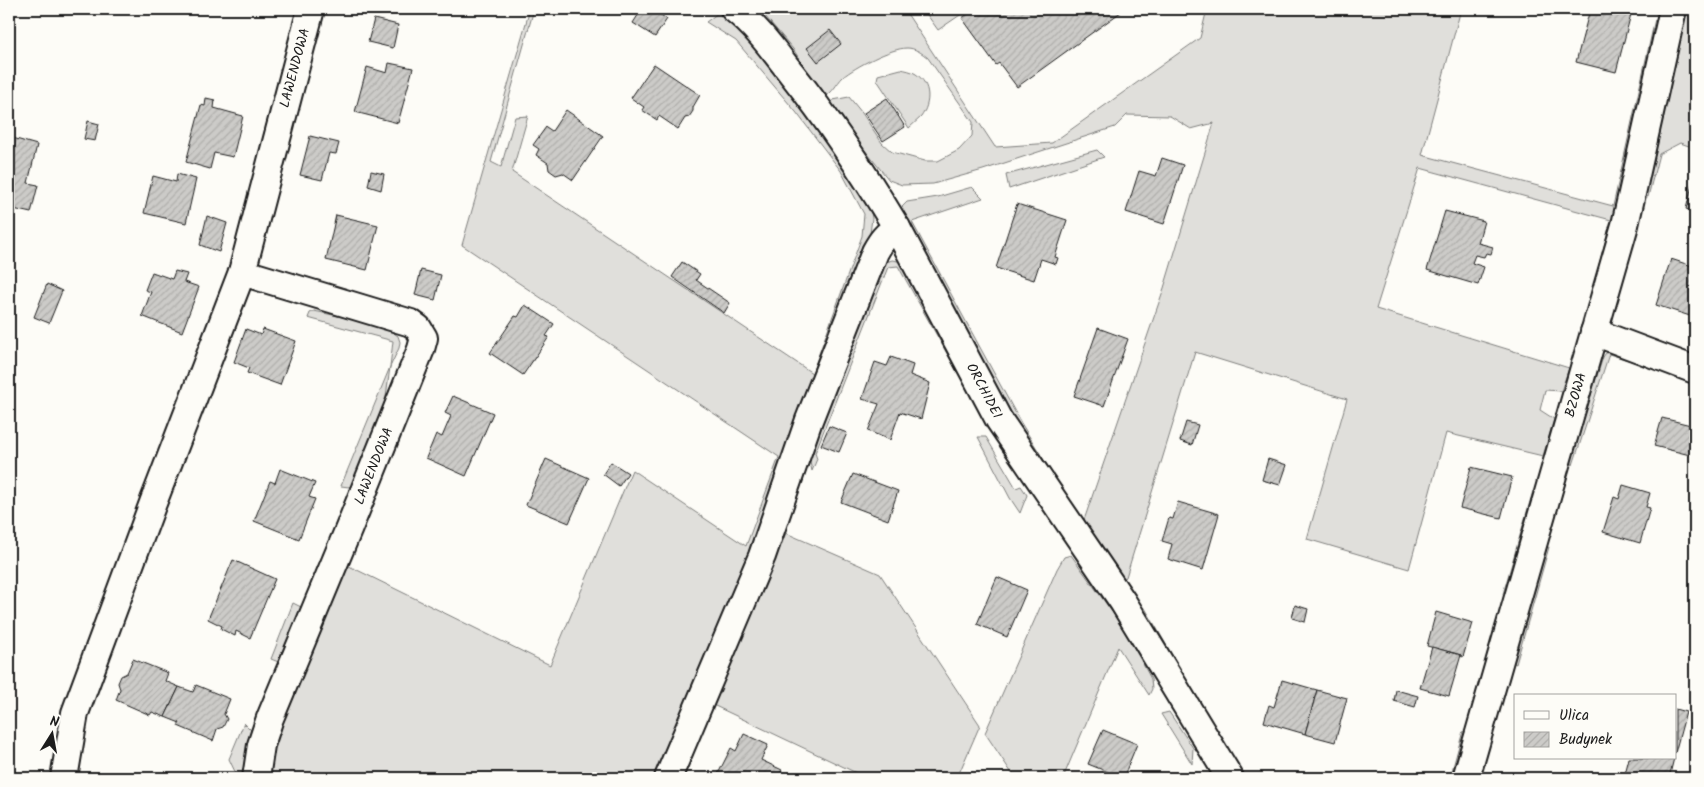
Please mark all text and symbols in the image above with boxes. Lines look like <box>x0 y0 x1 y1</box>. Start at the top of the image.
street label: LAWENDOWA <box>274 26 316 110</box>
street label: ORCHIDEI <box>960 359 1008 423</box>
street label: BZOWA <box>1559 370 1593 420</box>
street label: LAWENDOWA <box>348 424 400 508</box>
legend <box>1514 694 1676 760</box>
text: Ulica <box>1559 704 1589 728</box>
north arrow <box>28 710 78 760</box>
text: N <box>48 711 61 734</box>
text: Budynek <box>1559 728 1613 752</box>

